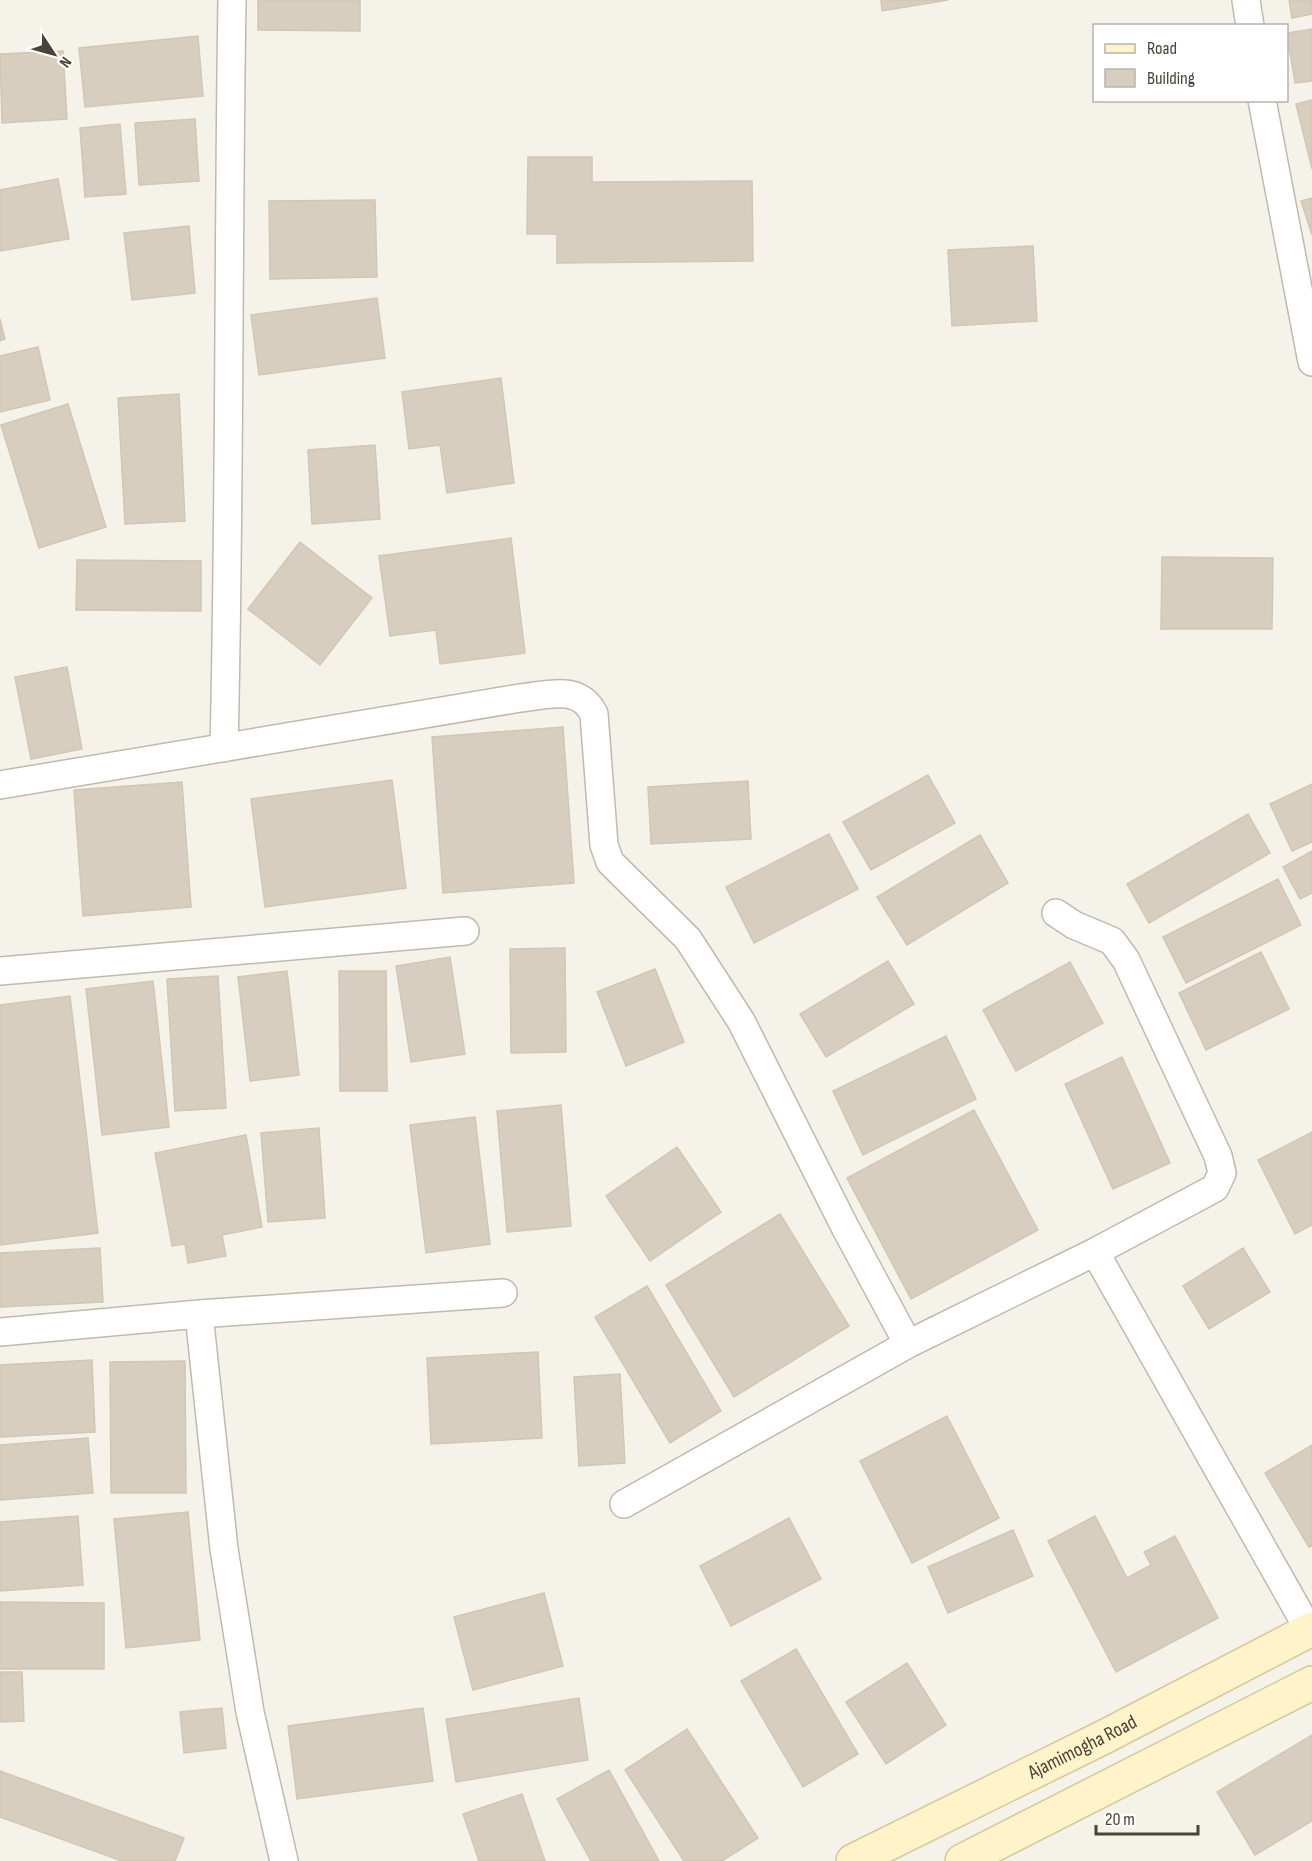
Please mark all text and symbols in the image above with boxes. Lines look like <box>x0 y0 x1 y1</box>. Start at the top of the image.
north arrow <box>24 24 84 84</box>
legend <box>1093 24 1288 102</box>
text: Road <box>1147 38 1177 59</box>
text: N <box>55 53 75 71</box>
text: Building <box>1147 68 1195 89</box>
street label: Ajamimogha Road <box>1023 1710 1141 1785</box>
scale bar <box>1096 1798 1198 1836</box>
text: 20 m <box>1105 1809 1135 1830</box>

